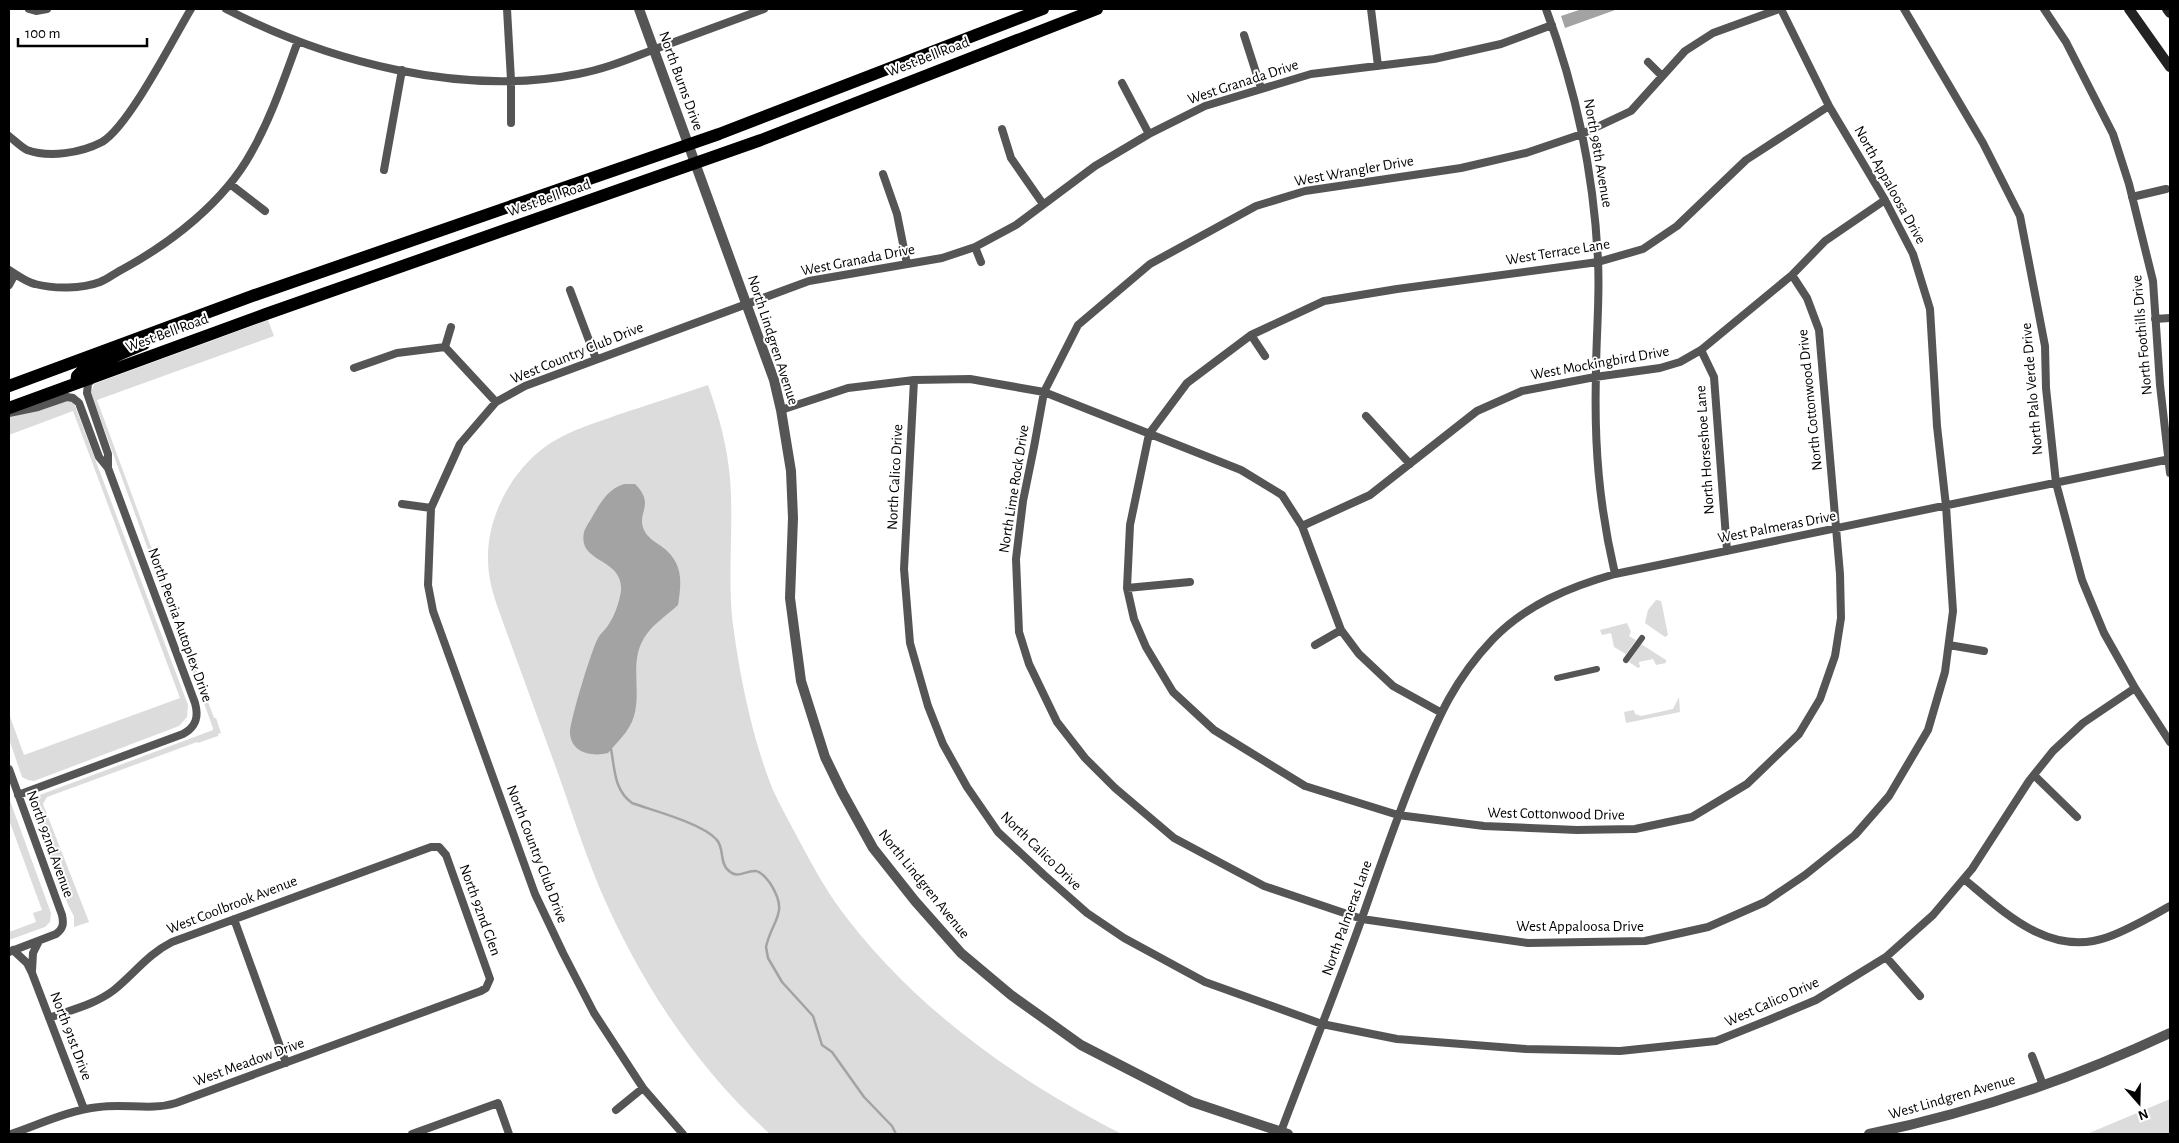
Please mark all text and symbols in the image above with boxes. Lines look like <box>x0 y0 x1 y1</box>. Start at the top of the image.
scale bar <box>18 15 146 47</box>
text: 100 m <box>25 26 60 41</box>
street label: North Burns Drive <box>656 29 706 133</box>
street label: West Bell Road <box>885 34 972 80</box>
street label: West Granada Drive <box>1186 57 1300 107</box>
street label: North 98th Avenue <box>1581 98 1615 209</box>
street label: North Appaloosa Drive <box>1851 124 1929 247</box>
street label: West Wrangler Drive <box>1293 153 1415 189</box>
street label: West Bell Road <box>505 177 593 219</box>
street label: West Terrace Lane <box>1505 236 1611 268</box>
street label: West Granada Drive <box>800 242 916 278</box>
street label: North Lindgren Avenue <box>745 273 801 407</box>
street label: North Foothills Drive <box>2129 274 2155 396</box>
street label: West Bell Road <box>124 311 211 355</box>
street label: West Country Club Drive <box>508 319 646 387</box>
street label: North Palo Verde Drive <box>2019 322 2045 456</box>
street label: North Cottonwood Drive <box>1795 329 1825 471</box>
street label: West Mockingbird Drive <box>1530 343 1670 383</box>
street label: North Horseshoe Lane <box>1693 385 1717 515</box>
street label: North Calico Drive <box>885 424 905 530</box>
street label: North Lime Rock Drive <box>996 424 1032 554</box>
street label: West Palmeras Drive <box>1717 508 1838 546</box>
street label: North Peoria Autoplex Drive <box>145 546 215 704</box>
street label: North Country Club Drive <box>504 783 570 925</box>
street label: North 92nd Avenue <box>24 789 76 900</box>
street label: West Cottonwood Drive <box>1487 805 1625 823</box>
street label: North Calico Drive <box>998 809 1084 893</box>
street label: North Lindgren Avenue <box>876 827 972 941</box>
street label: North Palmeras Lane <box>1319 858 1375 978</box>
street label: North 92nd Glen <box>457 862 503 958</box>
street label: West Coolbrook Avenue <box>165 873 299 937</box>
street label: West Appaloosa Drive <box>1516 919 1644 934</box>
street label: West Calico Drive <box>1723 975 1821 1029</box>
street label: North 91st Drive <box>47 990 95 1082</box>
street label: West Meadow Drive <box>192 1035 306 1089</box>
street label: West Lindgren Avenue <box>1887 1072 2017 1122</box>
north arrow <box>2114 1078 2164 1128</box>
text: N <box>2136 1106 2150 1123</box>

